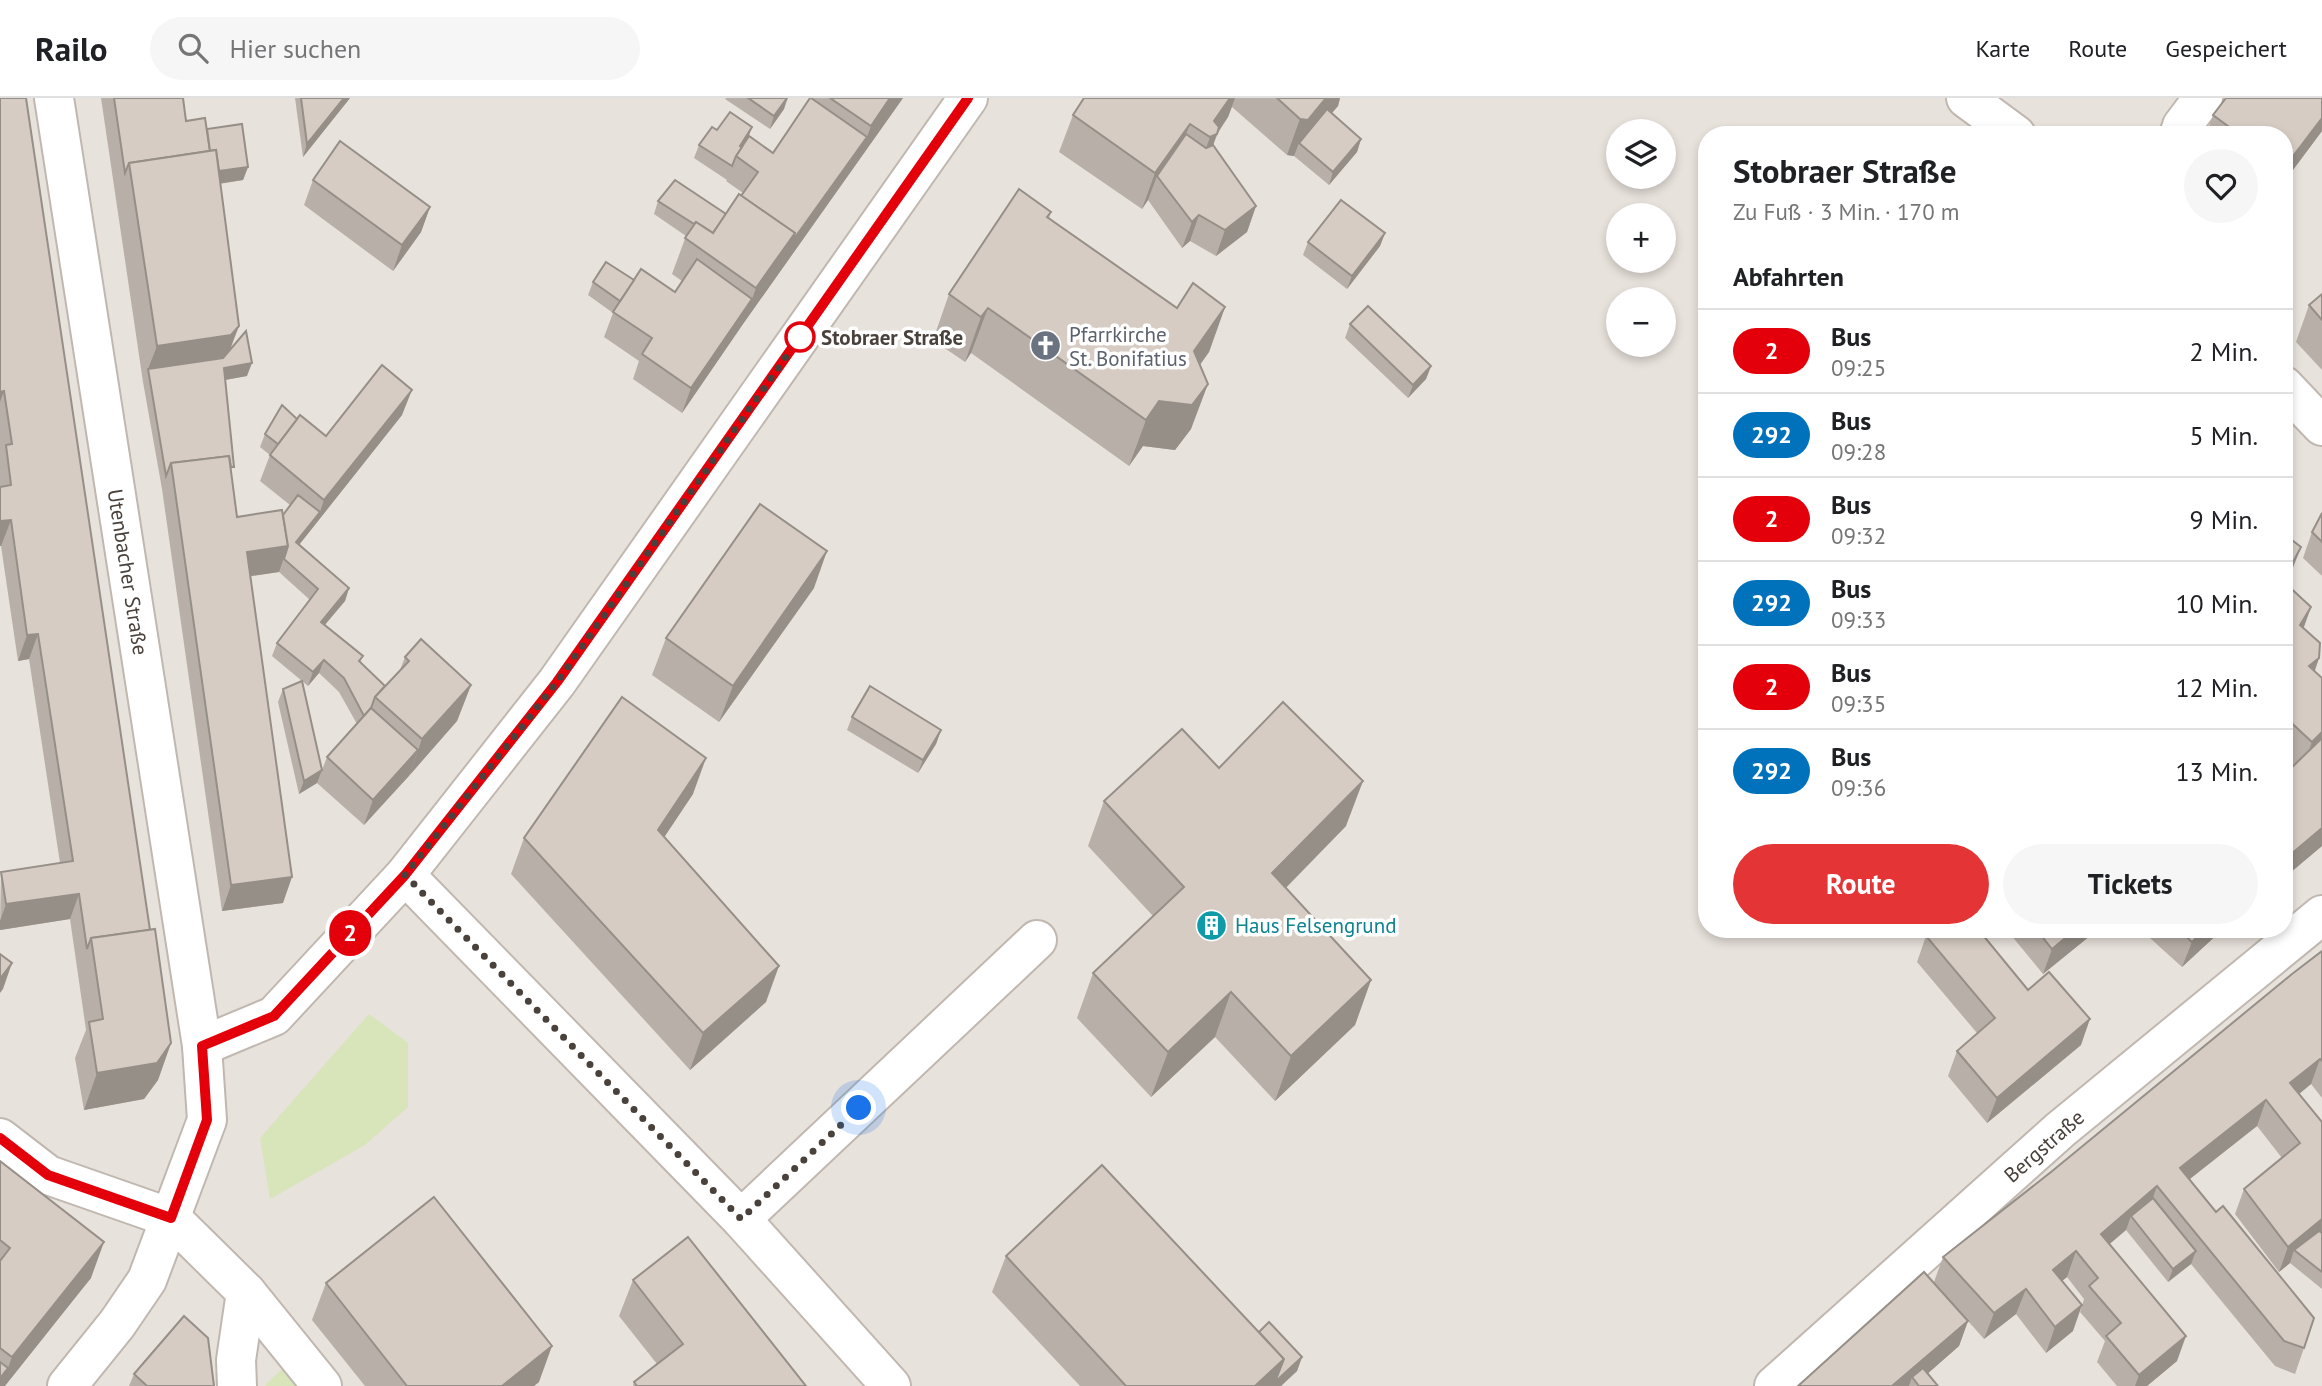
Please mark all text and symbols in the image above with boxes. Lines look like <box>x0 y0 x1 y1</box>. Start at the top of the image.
search box <box>150 17 640 80</box>
text: Railo <box>35 27 108 70</box>
icon: search <box>174 29 212 67</box>
text: Hier suchen <box>230 32 361 65</box>
text: Karte <box>1975 33 2030 64</box>
text: Route <box>2068 33 2127 64</box>
text: Gespeichert <box>2165 33 2287 64</box>
map controls <box>1606 119 1676 357</box>
button: layers <box>1606 119 1676 189</box>
text: Stobraer Straße <box>1733 149 1956 192</box>
button: heart <box>2184 149 2258 223</box>
text: Zu Fuß · 3 Min. · 170 m <box>1733 197 1959 226</box>
button: + <box>1606 203 1676 273</box>
text: Abfahrten <box>1733 260 1844 293</box>
button: − <box>1606 287 1676 357</box>
text: Bus <box>1831 320 1871 353</box>
place label: Pfarrkirche St. Bonifatius <box>1069 321 1187 372</box>
marker: Stobraer Straße <box>785 322 815 352</box>
place label: Stobraer Straße <box>821 324 963 351</box>
church icon: Pfarrkirche St. Bonifatius <box>1029 329 1063 363</box>
text: 2 <box>1765 335 1778 366</box>
text: 2 Min. <box>2190 335 2258 368</box>
text: 09:25 <box>1831 353 1886 382</box>
text: Bus <box>1831 404 1871 437</box>
text: 292 <box>1751 419 1792 450</box>
text: 5 Min. <box>2190 419 2258 452</box>
text: 09:28 <box>1831 437 1886 466</box>
street label: Utenbacher Straße <box>102 487 154 657</box>
text: Bus <box>1831 488 1871 521</box>
text: 2 <box>1765 503 1778 534</box>
text: 9 Min. <box>2190 503 2258 536</box>
text: 09:32 <box>1831 521 1886 550</box>
text: Bus <box>1831 572 1871 605</box>
text: 292 <box>1751 587 1792 618</box>
text: 10 Min. <box>2175 587 2258 620</box>
text: 09:33 <box>1831 605 1886 634</box>
text: Bus <box>1831 656 1871 689</box>
text: 2 <box>1765 671 1778 702</box>
text: 12 Min. <box>2175 671 2258 704</box>
text: 09:35 <box>1831 689 1886 718</box>
text: Bus <box>1831 740 1871 773</box>
text: 292 <box>1751 755 1792 786</box>
text: 13 Min. <box>2175 755 2258 788</box>
text: 09:36 <box>1831 773 1886 802</box>
button: Route <box>1733 844 1989 924</box>
button: Tickets <box>2003 844 2258 924</box>
building icon: Haus Felsengrund <box>1195 908 1229 942</box>
line badge: 2 <box>327 910 373 956</box>
place label: Haus Felsengrund <box>1235 912 1396 939</box>
text: 2 <box>343 917 357 948</box>
your location <box>841 1090 876 1125</box>
street label: Bergstraße <box>1998 1104 2090 1188</box>

